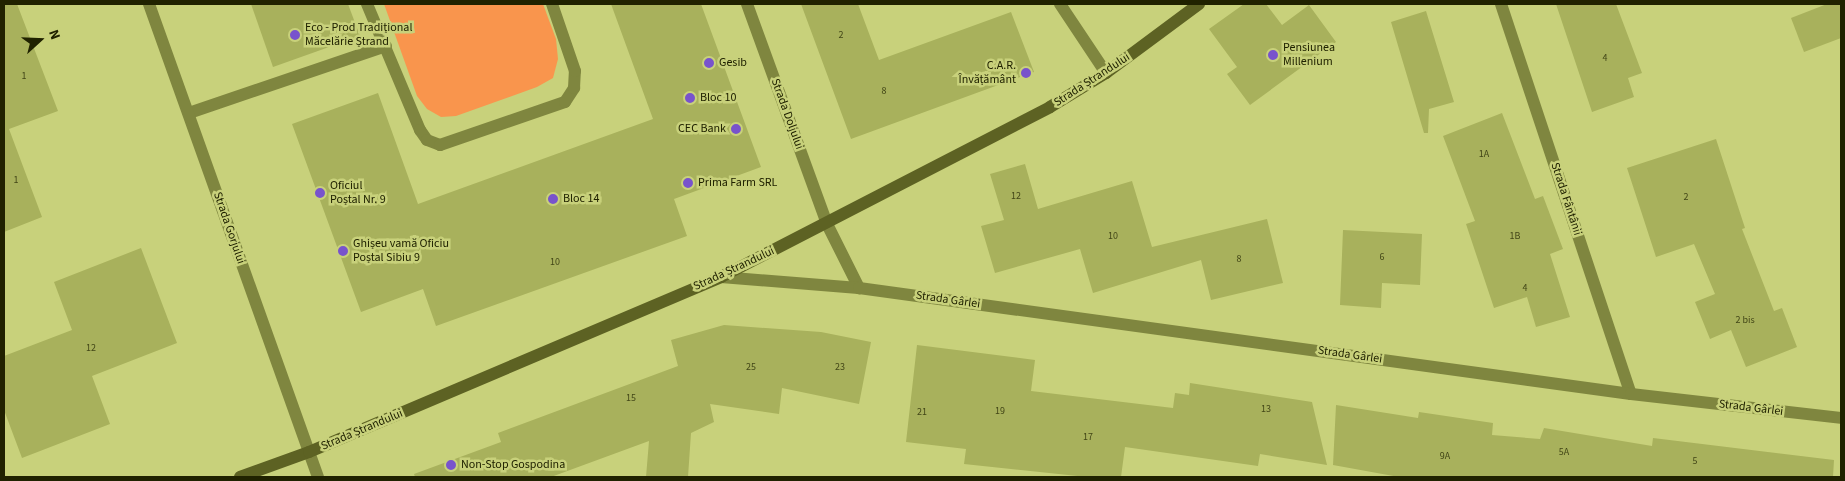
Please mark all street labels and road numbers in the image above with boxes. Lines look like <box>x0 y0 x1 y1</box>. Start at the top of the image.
street label: Strada Ștrandului <box>1051 50 1133 110</box>
street label: Strada Doljului <box>768 77 806 151</box>
street label: Strada Fântânii <box>1547 161 1585 237</box>
street label: Strada Gorjului <box>210 190 248 266</box>
street label: Strada Ștrandului <box>691 244 777 294</box>
street label: Strada Gârlei <box>915 288 981 312</box>
street label: Strada Gârlei <box>1317 343 1383 367</box>
street label: Strada Gârlei <box>1718 397 1784 419</box>
street label: Strada Ștrandului <box>319 406 405 454</box>

